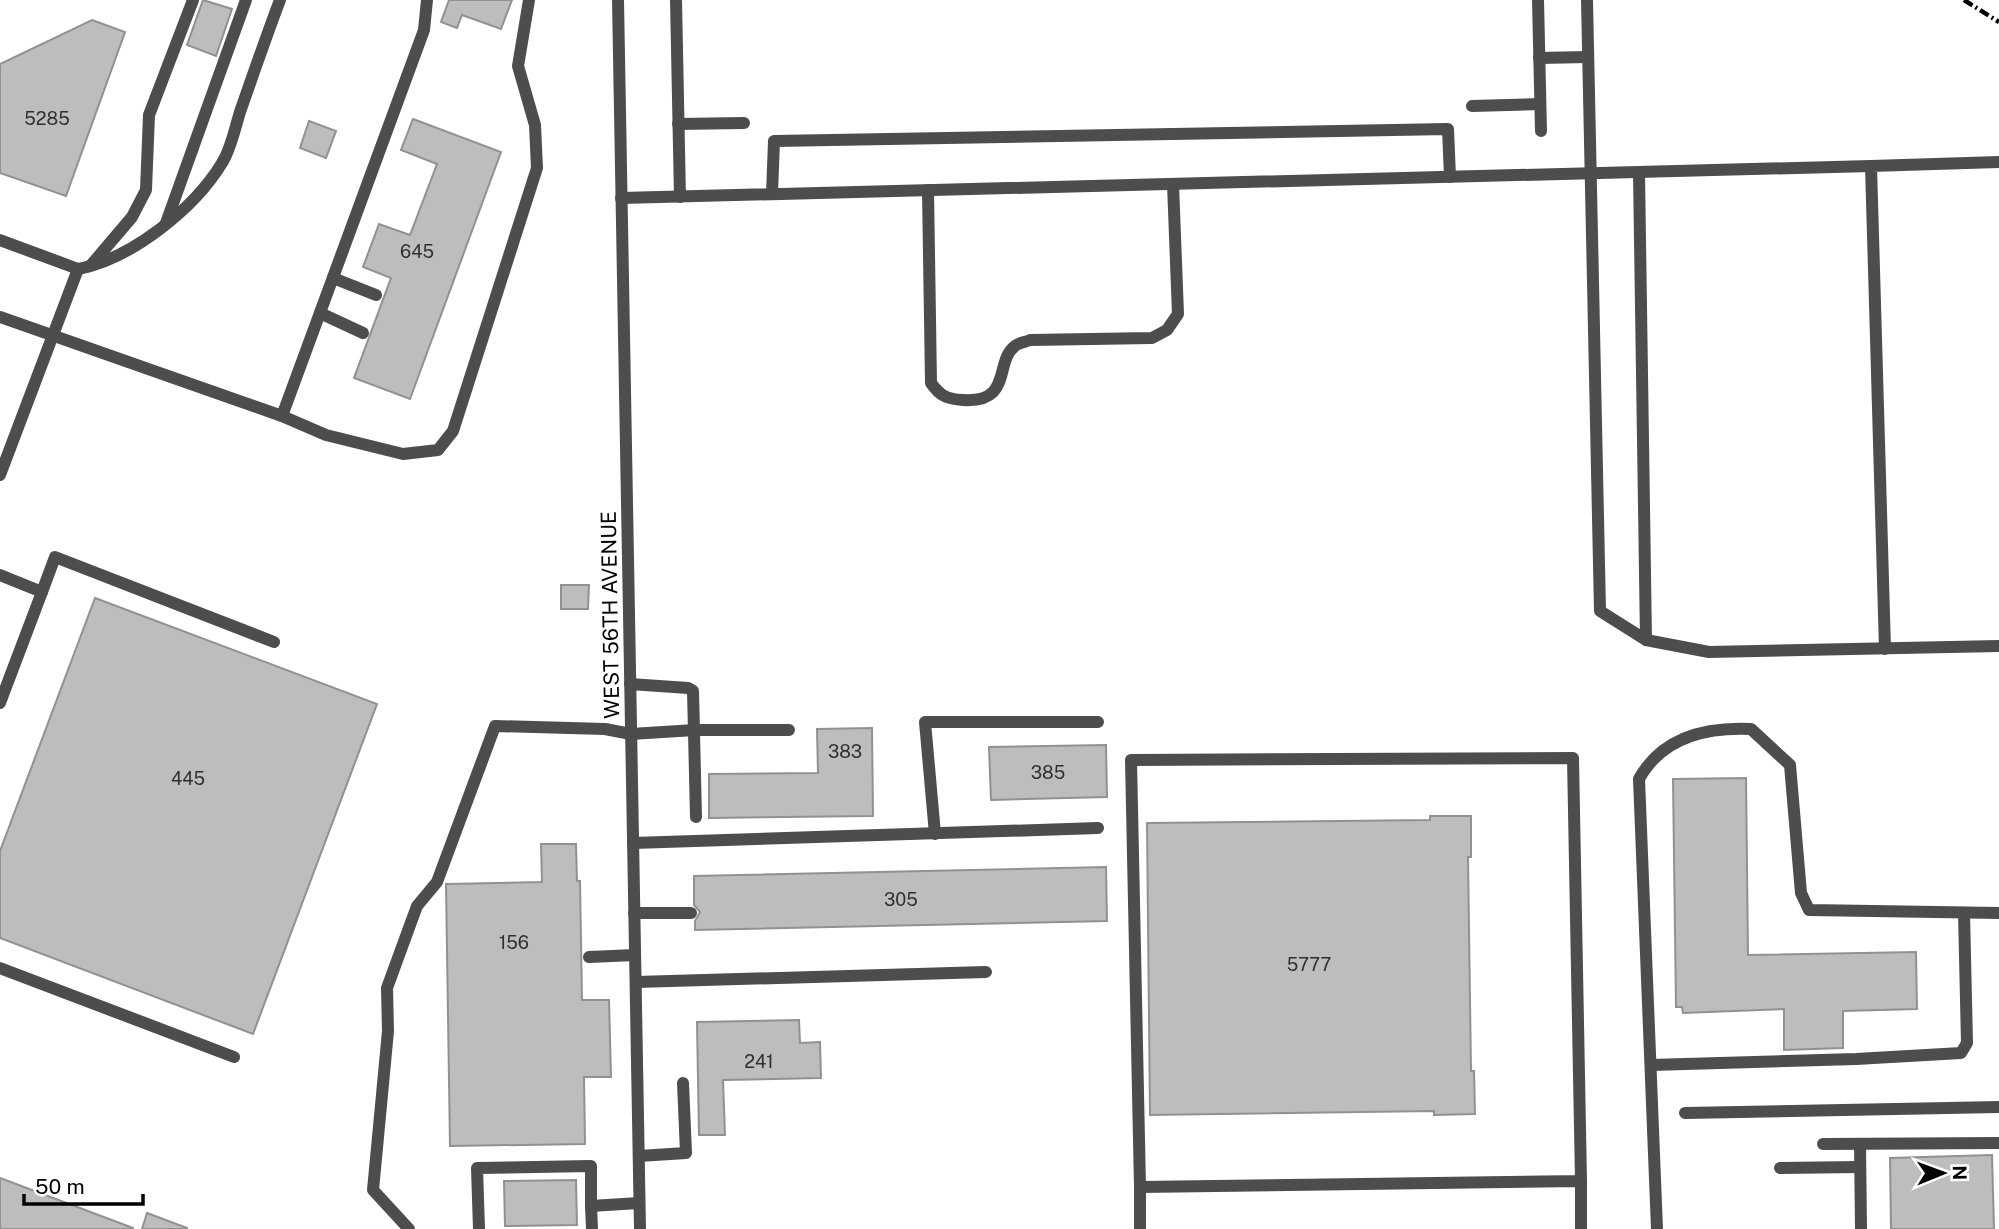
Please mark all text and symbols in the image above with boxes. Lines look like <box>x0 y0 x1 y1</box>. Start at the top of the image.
house number: 5285 <box>24 108 70 129</box>
house number: 645 <box>400 241 434 262</box>
street label: WEST 56TH AVENUE <box>596 511 624 719</box>
house number: 383 <box>828 741 862 762</box>
house number: 385 <box>1031 762 1065 783</box>
house number: 445 <box>171 768 205 789</box>
house number: 305 <box>884 889 918 910</box>
house number: 156 <box>499 932 529 953</box>
house number: 5777 <box>1287 954 1331 975</box>
house number: 241 <box>744 1051 774 1072</box>
north arrow <box>1908 1138 1978 1208</box>
scale bar <box>24 1162 144 1206</box>
text: N <box>1949 1165 1971 1180</box>
text: 50 m <box>35 1174 85 1199</box>

